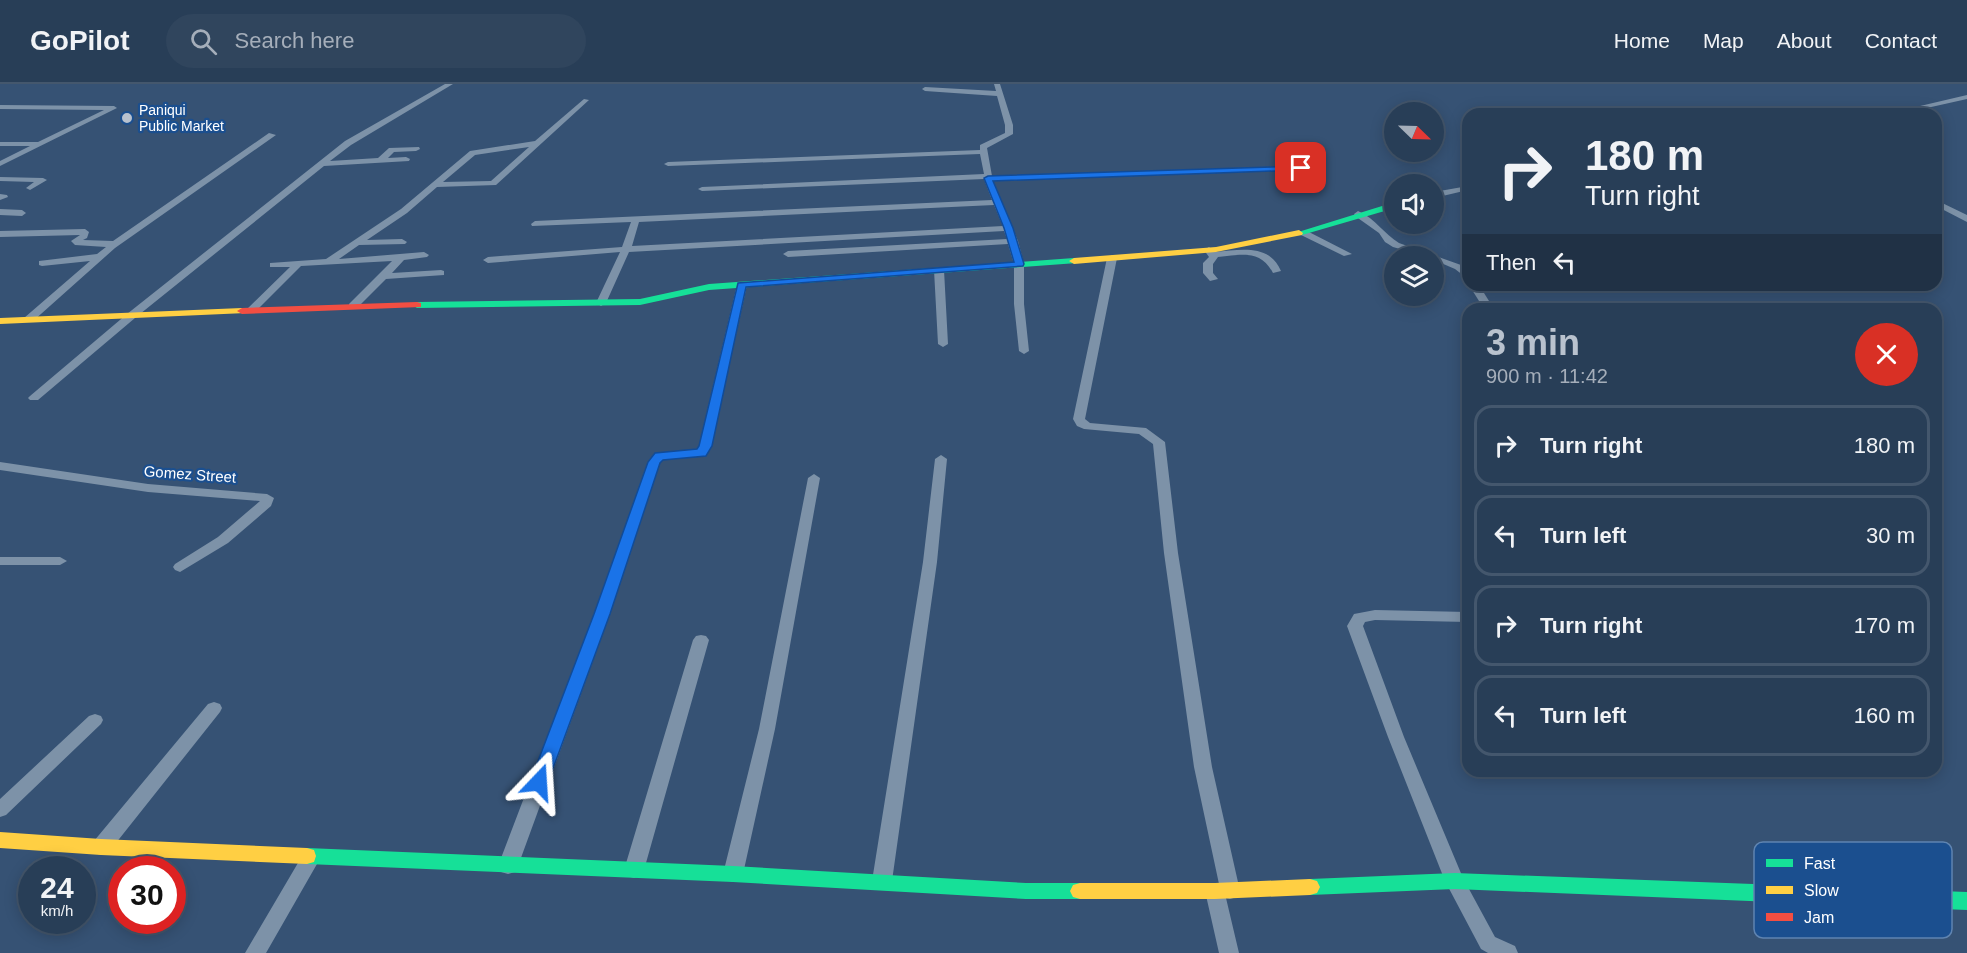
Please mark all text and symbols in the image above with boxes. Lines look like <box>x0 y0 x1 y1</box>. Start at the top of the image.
search box <box>166 14 586 68</box>
text: GoPilot <box>30 25 130 56</box>
icon: search <box>187 25 220 58</box>
text: Search here <box>235 28 354 53</box>
text: Home <box>1614 29 1670 52</box>
text: Map <box>1703 29 1744 52</box>
text: About <box>1777 29 1832 52</box>
text: Contact <box>1865 29 1937 52</box>
place label: Paniqui Public Market <box>139 102 224 134</box>
north arrow <box>1384 102 1444 162</box>
map controls <box>1384 102 1444 306</box>
marker: Paniqui Public Market <box>120 111 134 125</box>
icon: right <box>1486 132 1564 210</box>
text: 180 m <box>1585 132 1704 179</box>
pin <box>1275 142 1326 193</box>
icon: arrive <box>1284 151 1317 184</box>
button: sound <box>1384 174 1444 234</box>
text: Turn right <box>1585 181 1700 211</box>
button: layers <box>1384 246 1444 306</box>
icon: left <box>1548 246 1581 279</box>
text: Then <box>1486 250 1536 275</box>
text: 3 min <box>1486 322 1580 363</box>
button: close <box>1855 323 1918 386</box>
text: 900 m · 11:42 <box>1486 365 1608 387</box>
icon: right <box>1489 429 1522 462</box>
text: Turn right <box>1540 433 1642 458</box>
text: 180 m <box>1854 433 1915 458</box>
street label: Gomez Street <box>143 462 238 486</box>
icon: left <box>1489 519 1522 552</box>
text: Turn left <box>1540 523 1626 548</box>
text: 30 m <box>1866 523 1915 548</box>
icon: right <box>1489 609 1522 642</box>
text: Turn right <box>1540 613 1642 638</box>
text: 170 m <box>1854 613 1915 638</box>
icon: left <box>1489 699 1522 732</box>
text: Turn left <box>1540 703 1626 728</box>
text: 160 m <box>1854 703 1915 728</box>
position arrow <box>507 750 571 814</box>
legend <box>1754 842 1952 938</box>
text: Fast <box>1804 855 1836 872</box>
speed limit sign: 30 <box>108 856 186 934</box>
text: 24 <box>40 871 74 904</box>
text: Slow <box>1804 882 1839 899</box>
text: km/h <box>41 902 73 919</box>
text: Jam <box>1804 909 1834 926</box>

